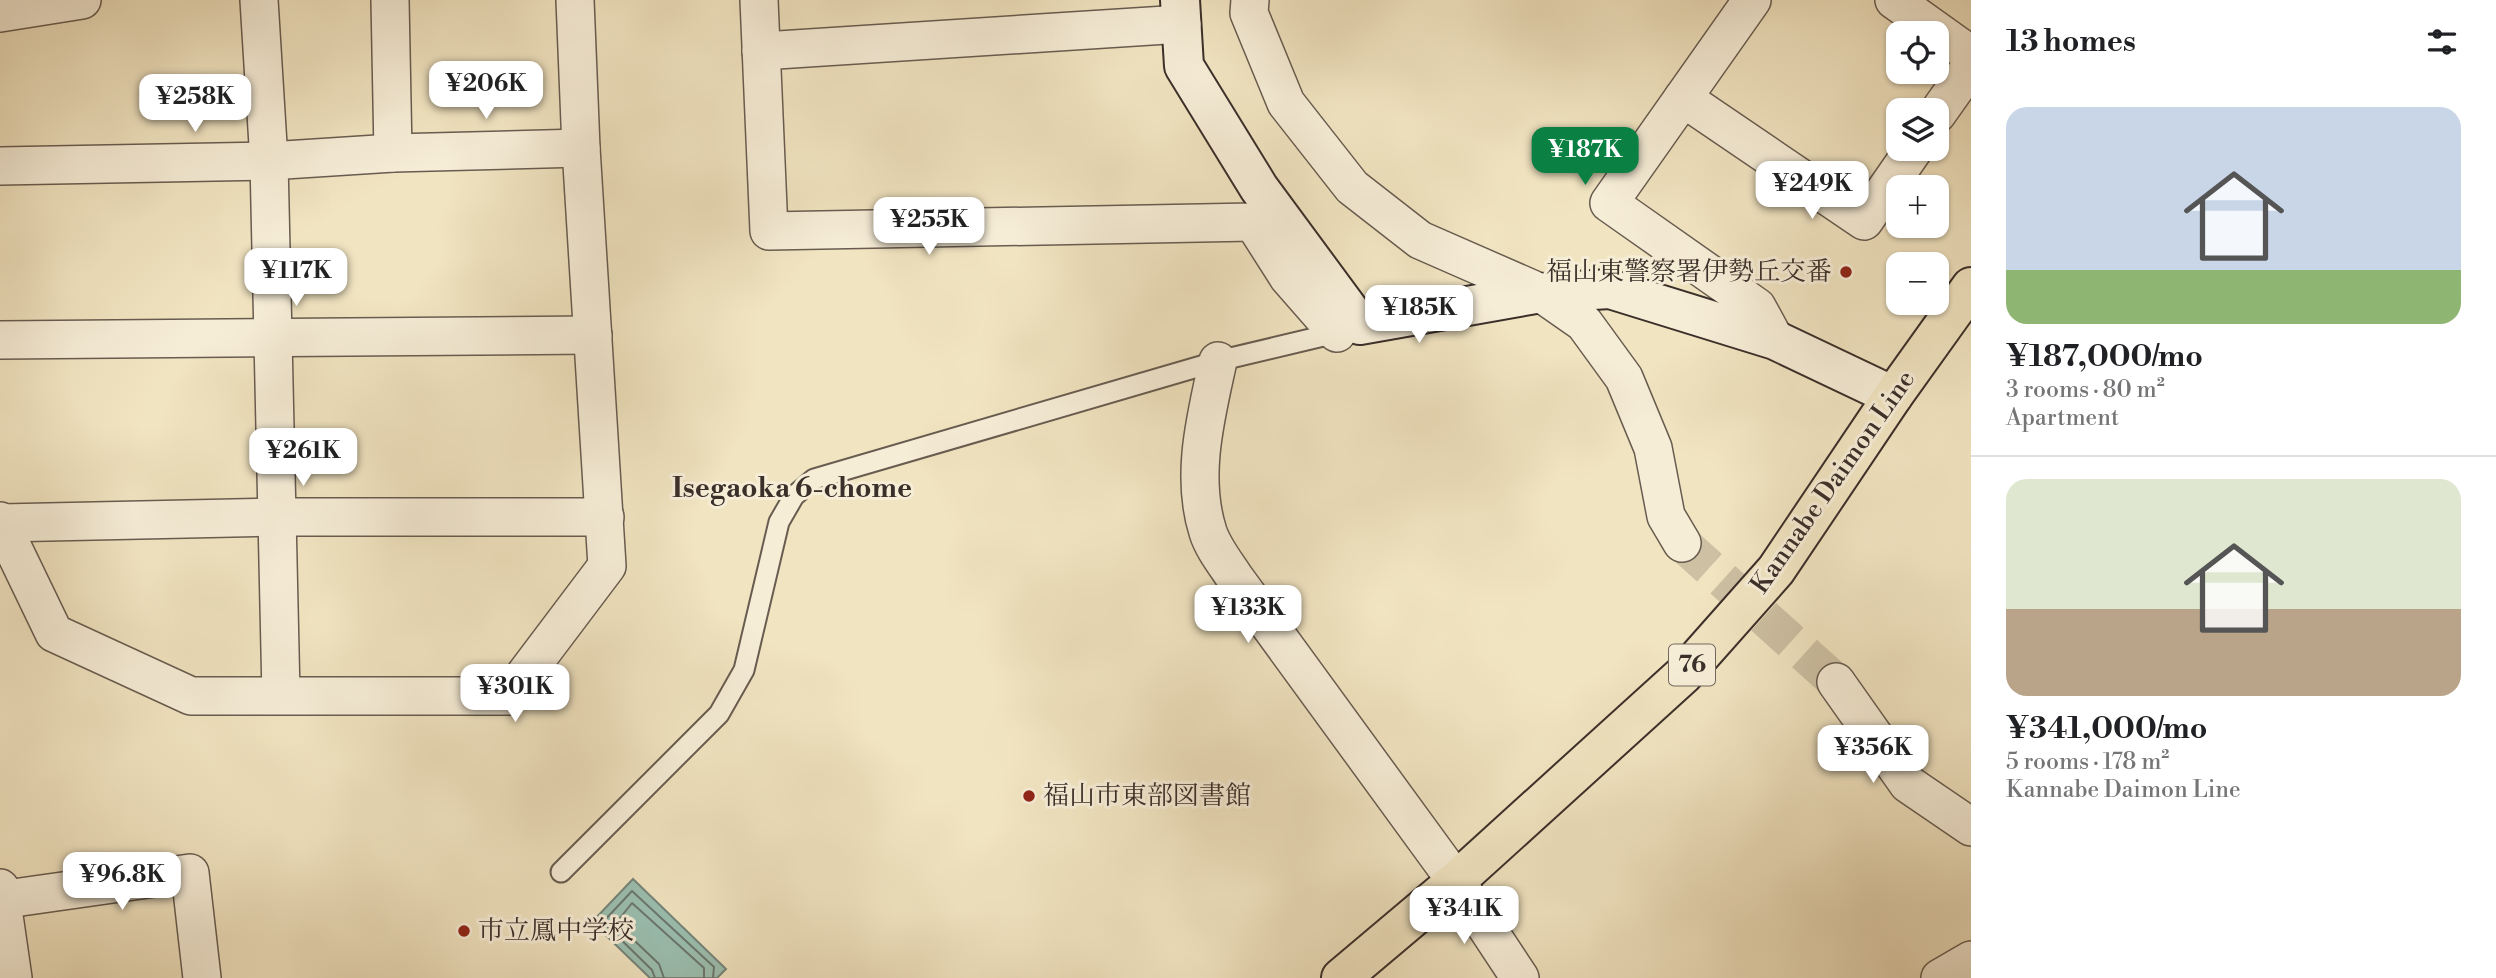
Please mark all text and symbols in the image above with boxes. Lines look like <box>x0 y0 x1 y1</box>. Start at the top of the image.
map controls <box>1886 21 1949 315</box>
button: locate <box>1886 21 1949 84</box>
text: 13 homes <box>2006 23 2136 61</box>
icon: filters <box>2423 23 2461 61</box>
pin: ¥206K <box>437 61 535 121</box>
text: ¥206K <box>445 70 527 98</box>
pin: ¥258K <box>146 74 244 134</box>
text: ¥258K <box>155 83 235 111</box>
button: layers <box>1886 98 1949 161</box>
pin: ¥187K <box>1536 128 1634 187</box>
text: ¥187K <box>1548 136 1622 164</box>
icon: home <box>2171 153 2297 279</box>
pin: ¥249K <box>1763 162 1861 221</box>
text: ¥249K <box>1772 170 1852 198</box>
button: + <box>1886 175 1949 238</box>
pin: ¥255K <box>880 198 978 257</box>
text: ¥255K <box>889 206 969 234</box>
pin: ¥117K <box>247 248 345 308</box>
button: − <box>1886 252 1949 315</box>
place label: 福山東警察署伊勢丘交番 <box>1546 256 1832 288</box>
text: ¥117K <box>260 257 332 285</box>
marker: 福山東警察署伊勢丘交番 <box>1838 264 1854 280</box>
pin: ¥185K <box>1370 286 1468 345</box>
text: ¥185K <box>1381 294 1457 322</box>
text: ¥187,000/mo <box>2006 338 2203 376</box>
street label: Kannabe Daimon Line <box>1744 364 1922 600</box>
text: 3 rooms · 80 m² <box>2006 376 2165 404</box>
text: Apartment <box>2006 404 2119 432</box>
pin: ¥261K <box>254 428 352 488</box>
text: ¥261K <box>265 437 341 465</box>
district label: Isegaoka 6-chome <box>672 471 912 506</box>
icon: home <box>2171 525 2297 651</box>
pin: ¥133K <box>1199 586 1297 645</box>
text: ¥133K <box>1210 594 1286 622</box>
road number: 76 <box>1669 644 1715 686</box>
pin: ¥301K <box>466 664 564 724</box>
text: ¥301K <box>476 673 554 701</box>
text: ¥341,000/mo <box>2006 710 2207 748</box>
pin: ¥356K <box>1824 726 1922 785</box>
text: ¥356K <box>1834 734 1912 762</box>
text: 5 rooms · 178 m² <box>2006 748 2169 776</box>
text: Kannabe Daimon Line <box>2006 776 2241 804</box>
place label: 福山市東部図書館 <box>1043 780 1251 812</box>
marker: 福山市東部図書館 <box>1021 788 1037 804</box>
pin: ¥96.8K <box>65 852 179 912</box>
text: ¥96.8K <box>79 861 165 889</box>
pin: ¥341K <box>1415 886 1513 946</box>
text: ¥341K <box>1426 895 1502 923</box>
place label: 市立鳳中学校 <box>478 915 634 947</box>
marker: 市立鳳中学校 <box>456 923 472 939</box>

